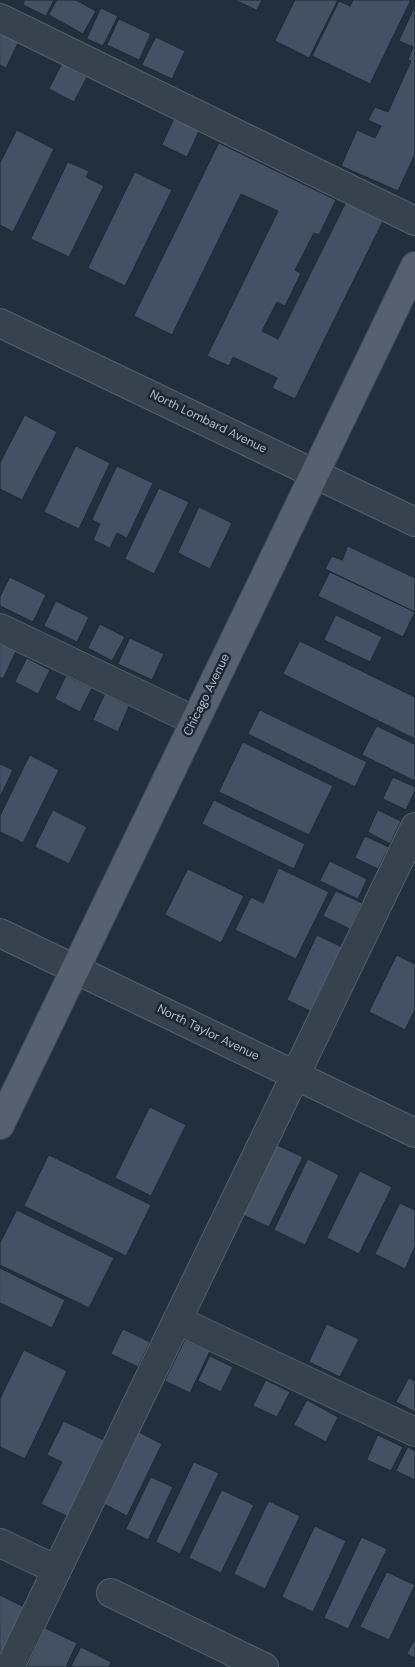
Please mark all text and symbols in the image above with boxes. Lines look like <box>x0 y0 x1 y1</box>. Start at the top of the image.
street label: North Lombard Avenue <box>147 387 269 457</box>
street label: Chicago Avenue <box>181 652 233 738</box>
street label: North Taylor Avenue <box>155 1002 261 1064</box>

